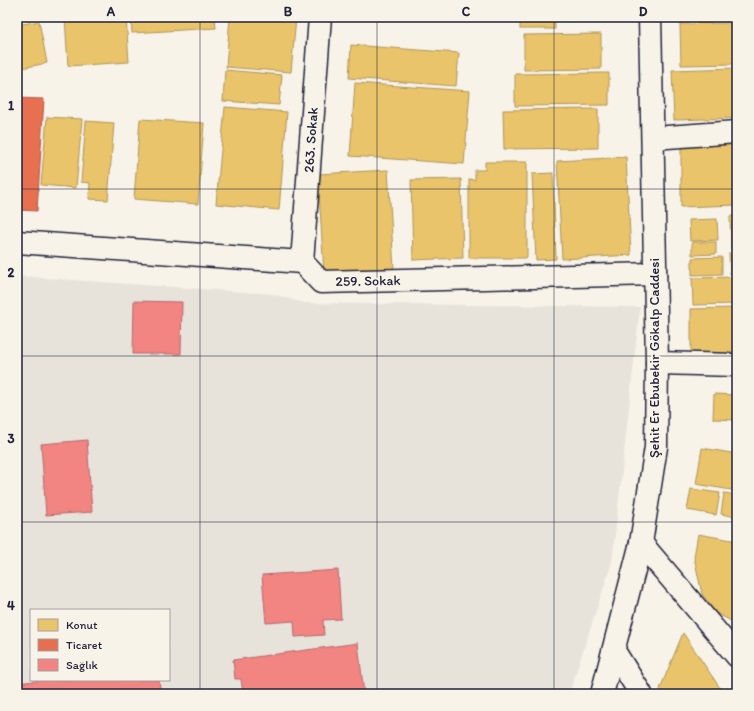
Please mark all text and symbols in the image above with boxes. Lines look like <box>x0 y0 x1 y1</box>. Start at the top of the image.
text: A <box>106 4 116 19</box>
text: B <box>284 4 293 19</box>
text: C <box>462 4 471 19</box>
text: D <box>639 4 648 19</box>
text: 1 <box>8 98 14 113</box>
street label: 263. Sokak <box>300 107 322 173</box>
street label: Şehit Er Ebubekir Gökalp Caddesi <box>646 258 663 458</box>
text: 2 <box>8 265 15 280</box>
street label: 259. Sokak <box>335 272 401 290</box>
text: 3 <box>7 431 15 446</box>
text: 4 <box>7 598 15 613</box>
legend <box>30 609 170 681</box>
text: Konut <box>66 618 98 632</box>
text: Ticaret <box>66 638 103 652</box>
text: Sağlık <box>66 658 99 672</box>

